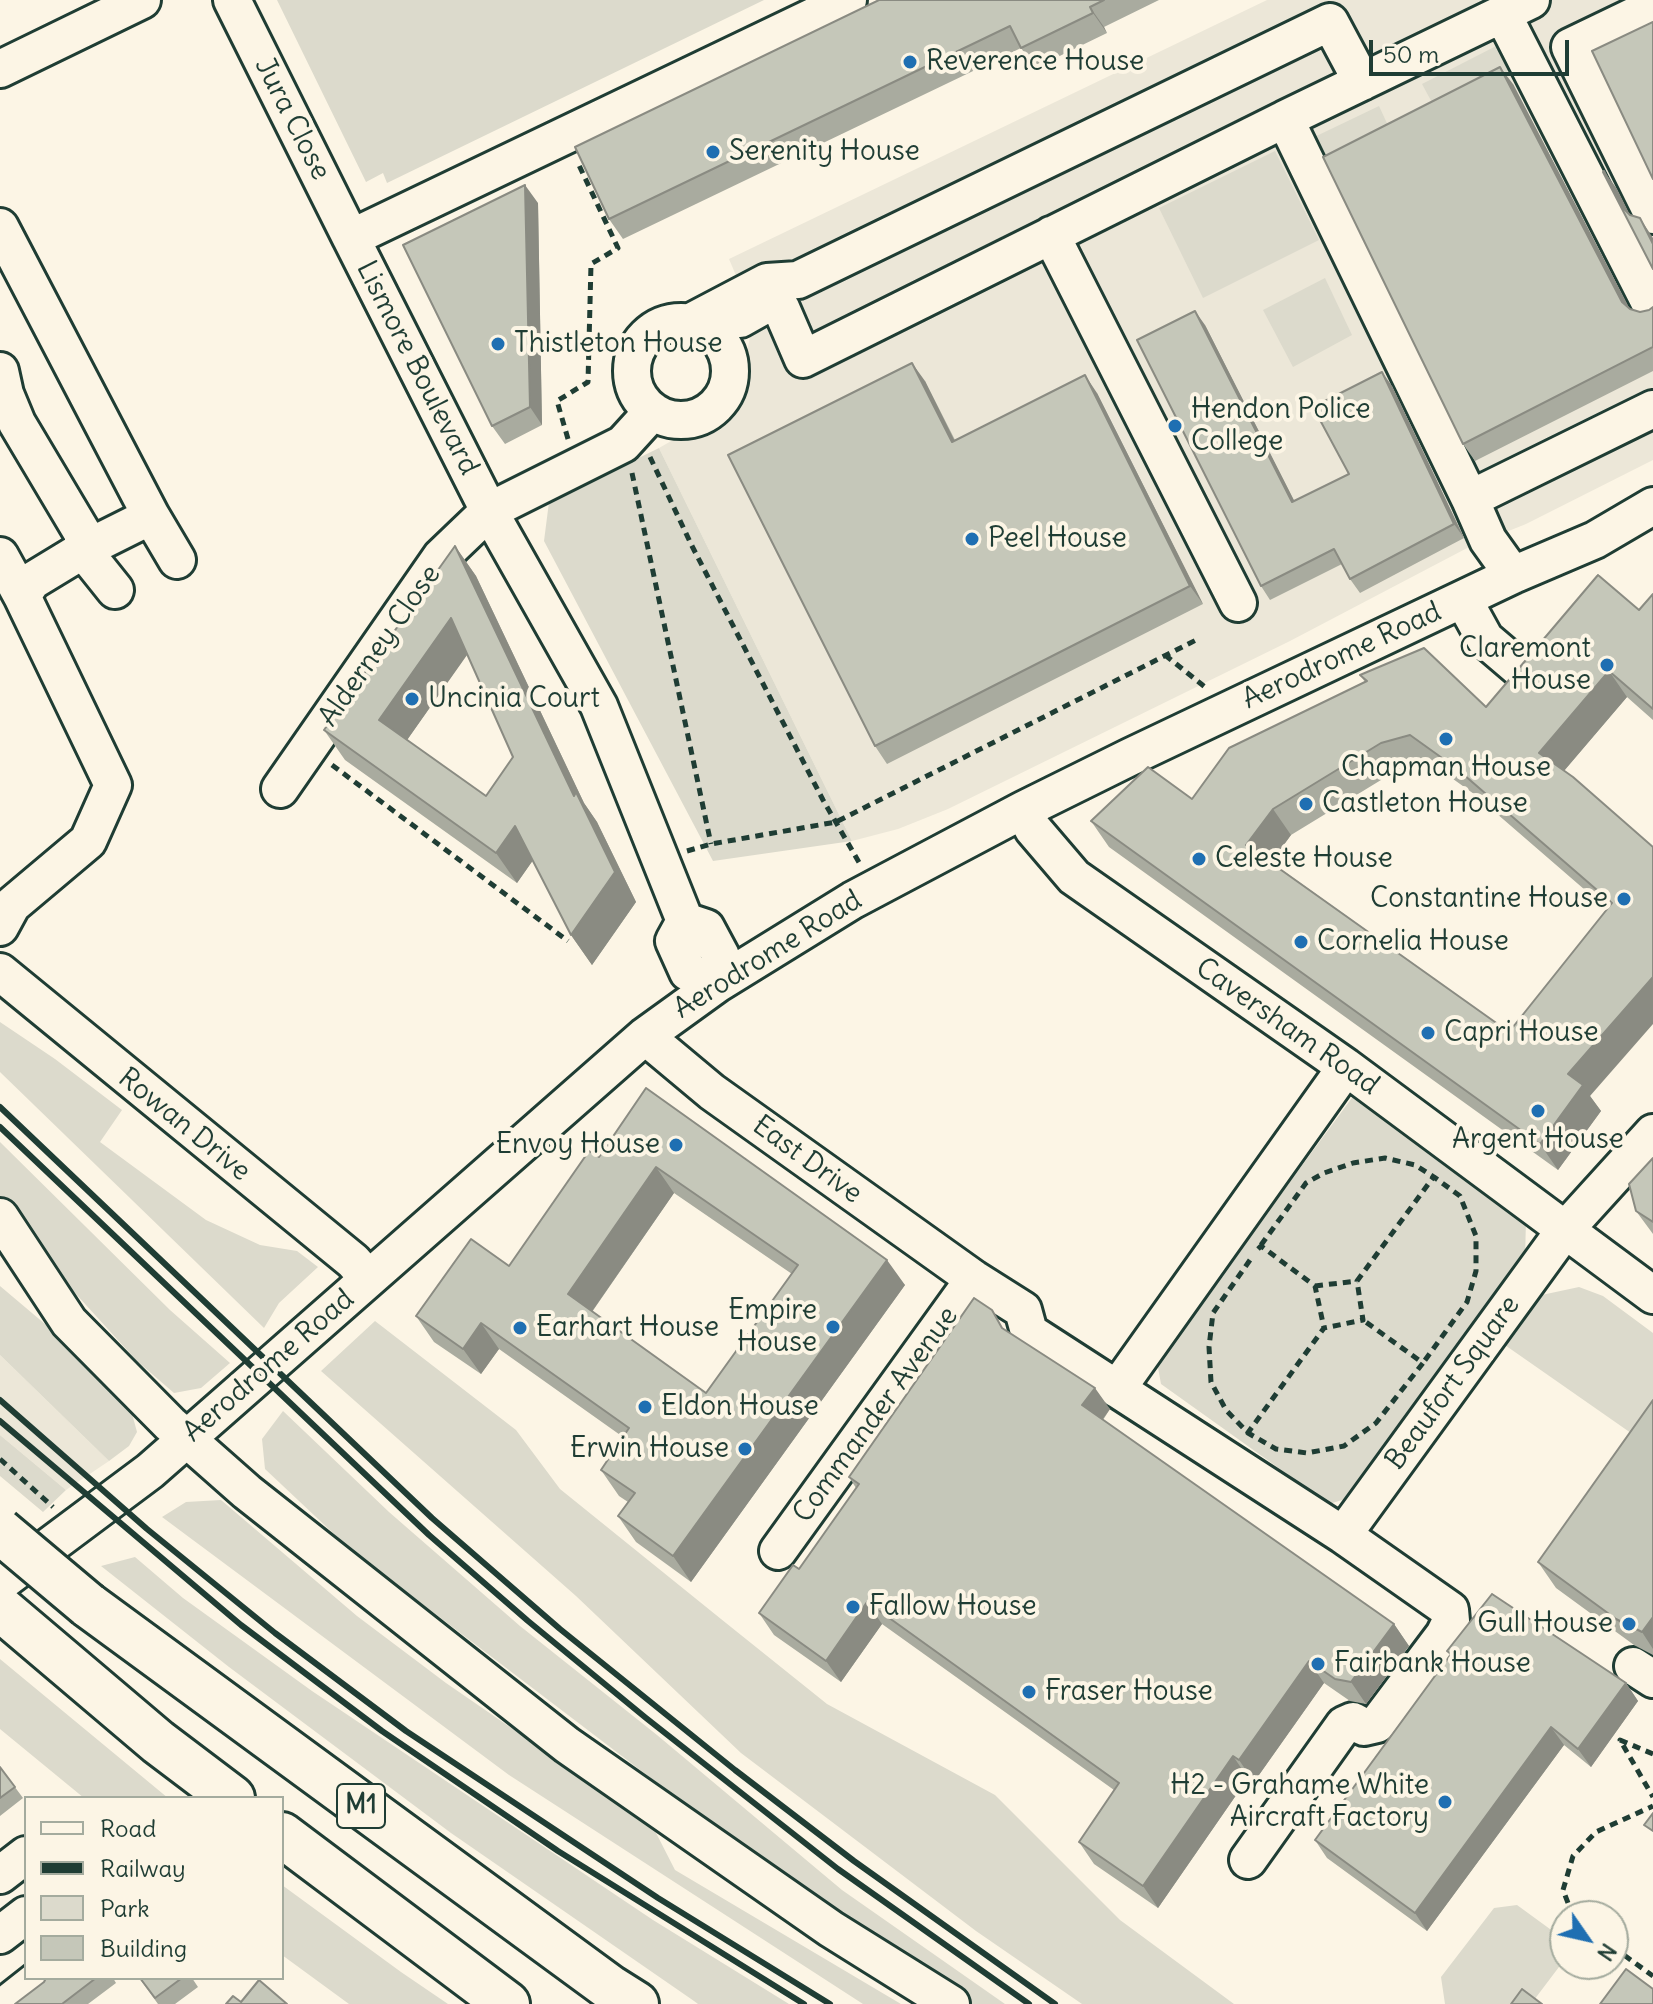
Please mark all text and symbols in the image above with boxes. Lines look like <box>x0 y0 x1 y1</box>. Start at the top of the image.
scale bar <box>1373 24 1573 74</box>
text: 50 m <box>1383 39 1439 69</box>
place label: Reverence House <box>926 45 1144 79</box>
street label: Jura Close <box>247 52 337 186</box>
marker: Reverence House <box>901 53 919 71</box>
place label: Serenity House <box>729 135 920 169</box>
marker: Serenity House <box>704 143 722 161</box>
street label: Lismore Boulevard <box>349 255 485 481</box>
place label: Thistleton House <box>514 327 723 361</box>
marker: Thistleton House <box>489 335 507 353</box>
place label: Hendon Police College <box>1191 393 1371 459</box>
marker: Hendon Police College <box>1166 417 1184 435</box>
place label: Peel House <box>988 522 1127 556</box>
marker: Peel House <box>963 530 981 548</box>
street label: Alderney Close <box>312 559 448 733</box>
street label: Aerodrome Road <box>1237 595 1447 717</box>
place label: Claremont House <box>1459 632 1591 698</box>
marker: Claremont House <box>1598 656 1616 674</box>
place label: Uncinia Court <box>428 682 600 716</box>
marker: Uncinia Court <box>403 690 421 708</box>
marker: Chapman House <box>1437 730 1455 748</box>
place label: Chapman House <box>1341 751 1551 785</box>
place label: Castleton House <box>1322 787 1528 821</box>
marker: Castleton House <box>1297 795 1315 813</box>
place label: Celeste House <box>1215 842 1393 876</box>
marker: Celeste House <box>1190 850 1208 868</box>
place label: Constantine House <box>1370 882 1608 916</box>
street label: Aerodrome Road <box>668 884 868 1026</box>
marker: Constantine House <box>1615 890 1633 908</box>
place label: Cornelia House <box>1317 925 1509 959</box>
marker: Cornelia House <box>1292 933 1310 951</box>
street label: Caversham Road <box>1189 951 1385 1103</box>
place label: Capri House <box>1444 1016 1599 1050</box>
marker: Capri House <box>1419 1024 1437 1042</box>
street label: Rowan Drive <box>111 1061 257 1189</box>
marker: Argent House <box>1529 1102 1547 1120</box>
street label: East Drive <box>746 1109 868 1211</box>
place label: Argent House <box>1452 1123 1624 1157</box>
place label: Envoy House <box>496 1128 660 1162</box>
marker: Envoy House <box>667 1136 685 1154</box>
street label: Aerodrome Road <box>177 1283 361 1449</box>
street label: Beaufort Square <box>1379 1290 1527 1476</box>
place label: Empire House <box>728 1294 817 1360</box>
street label: Commander Avenue <box>786 1301 966 1529</box>
place label: Earhart House <box>536 1311 719 1345</box>
marker: Empire House <box>824 1318 842 1336</box>
marker: Earhart House <box>511 1319 529 1337</box>
place label: Eldon House <box>661 1390 819 1424</box>
marker: Eldon House <box>636 1398 654 1416</box>
place label: Erwin House <box>570 1432 729 1466</box>
marker: Erwin House <box>736 1440 754 1458</box>
place label: Fallow House <box>869 1590 1036 1624</box>
marker: Fallow House <box>844 1598 862 1616</box>
place label: Gull House <box>1477 1607 1613 1641</box>
marker: Gull House <box>1620 1615 1638 1633</box>
place label: Fairbank House <box>1334 1647 1531 1681</box>
marker: Fairbank House <box>1309 1655 1327 1673</box>
place label: Fraser House <box>1045 1675 1213 1709</box>
marker: Fraser House <box>1020 1683 1038 1701</box>
place label: H2 - Grahame White Aircraft Factory <box>1170 1769 1429 1835</box>
road number: M1 <box>337 1784 385 1828</box>
marker: H2 - Grahame White Aircraft Factory <box>1436 1793 1454 1811</box>
legend <box>24 1796 284 1980</box>
text: Road <box>100 1813 156 1843</box>
text: Railway <box>100 1853 186 1883</box>
text: Park <box>100 1893 150 1923</box>
north arrow <box>1549 1900 1629 1980</box>
text: Building <box>100 1933 187 1963</box>
text: N <box>1591 1938 1623 1966</box>

